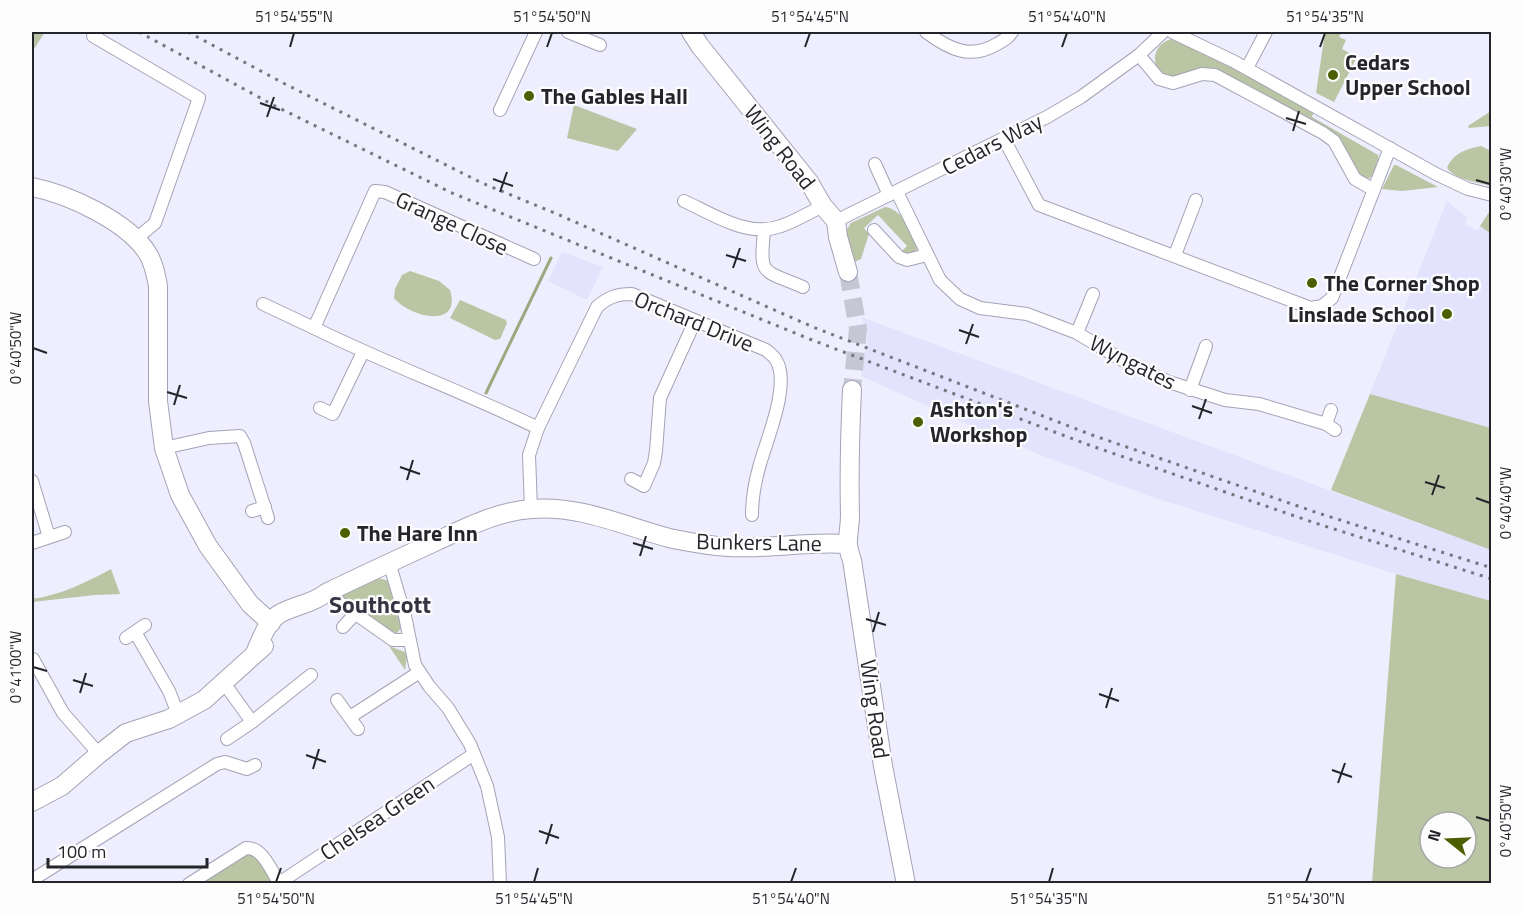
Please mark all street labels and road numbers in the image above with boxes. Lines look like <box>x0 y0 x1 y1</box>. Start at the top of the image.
street label: Wing Road <box>736 97 824 197</box>
street label: Cedars Way <box>936 104 1049 184</box>
street label: Grange Close <box>390 182 514 264</box>
street label: Orchard Drive <box>629 282 759 360</box>
street label: Wyngates <box>1084 326 1182 398</box>
street label: Bunkers Lane <box>696 524 822 560</box>
street label: Wing Road <box>851 657 899 761</box>
street label: Chelsea Green <box>313 767 441 869</box>

